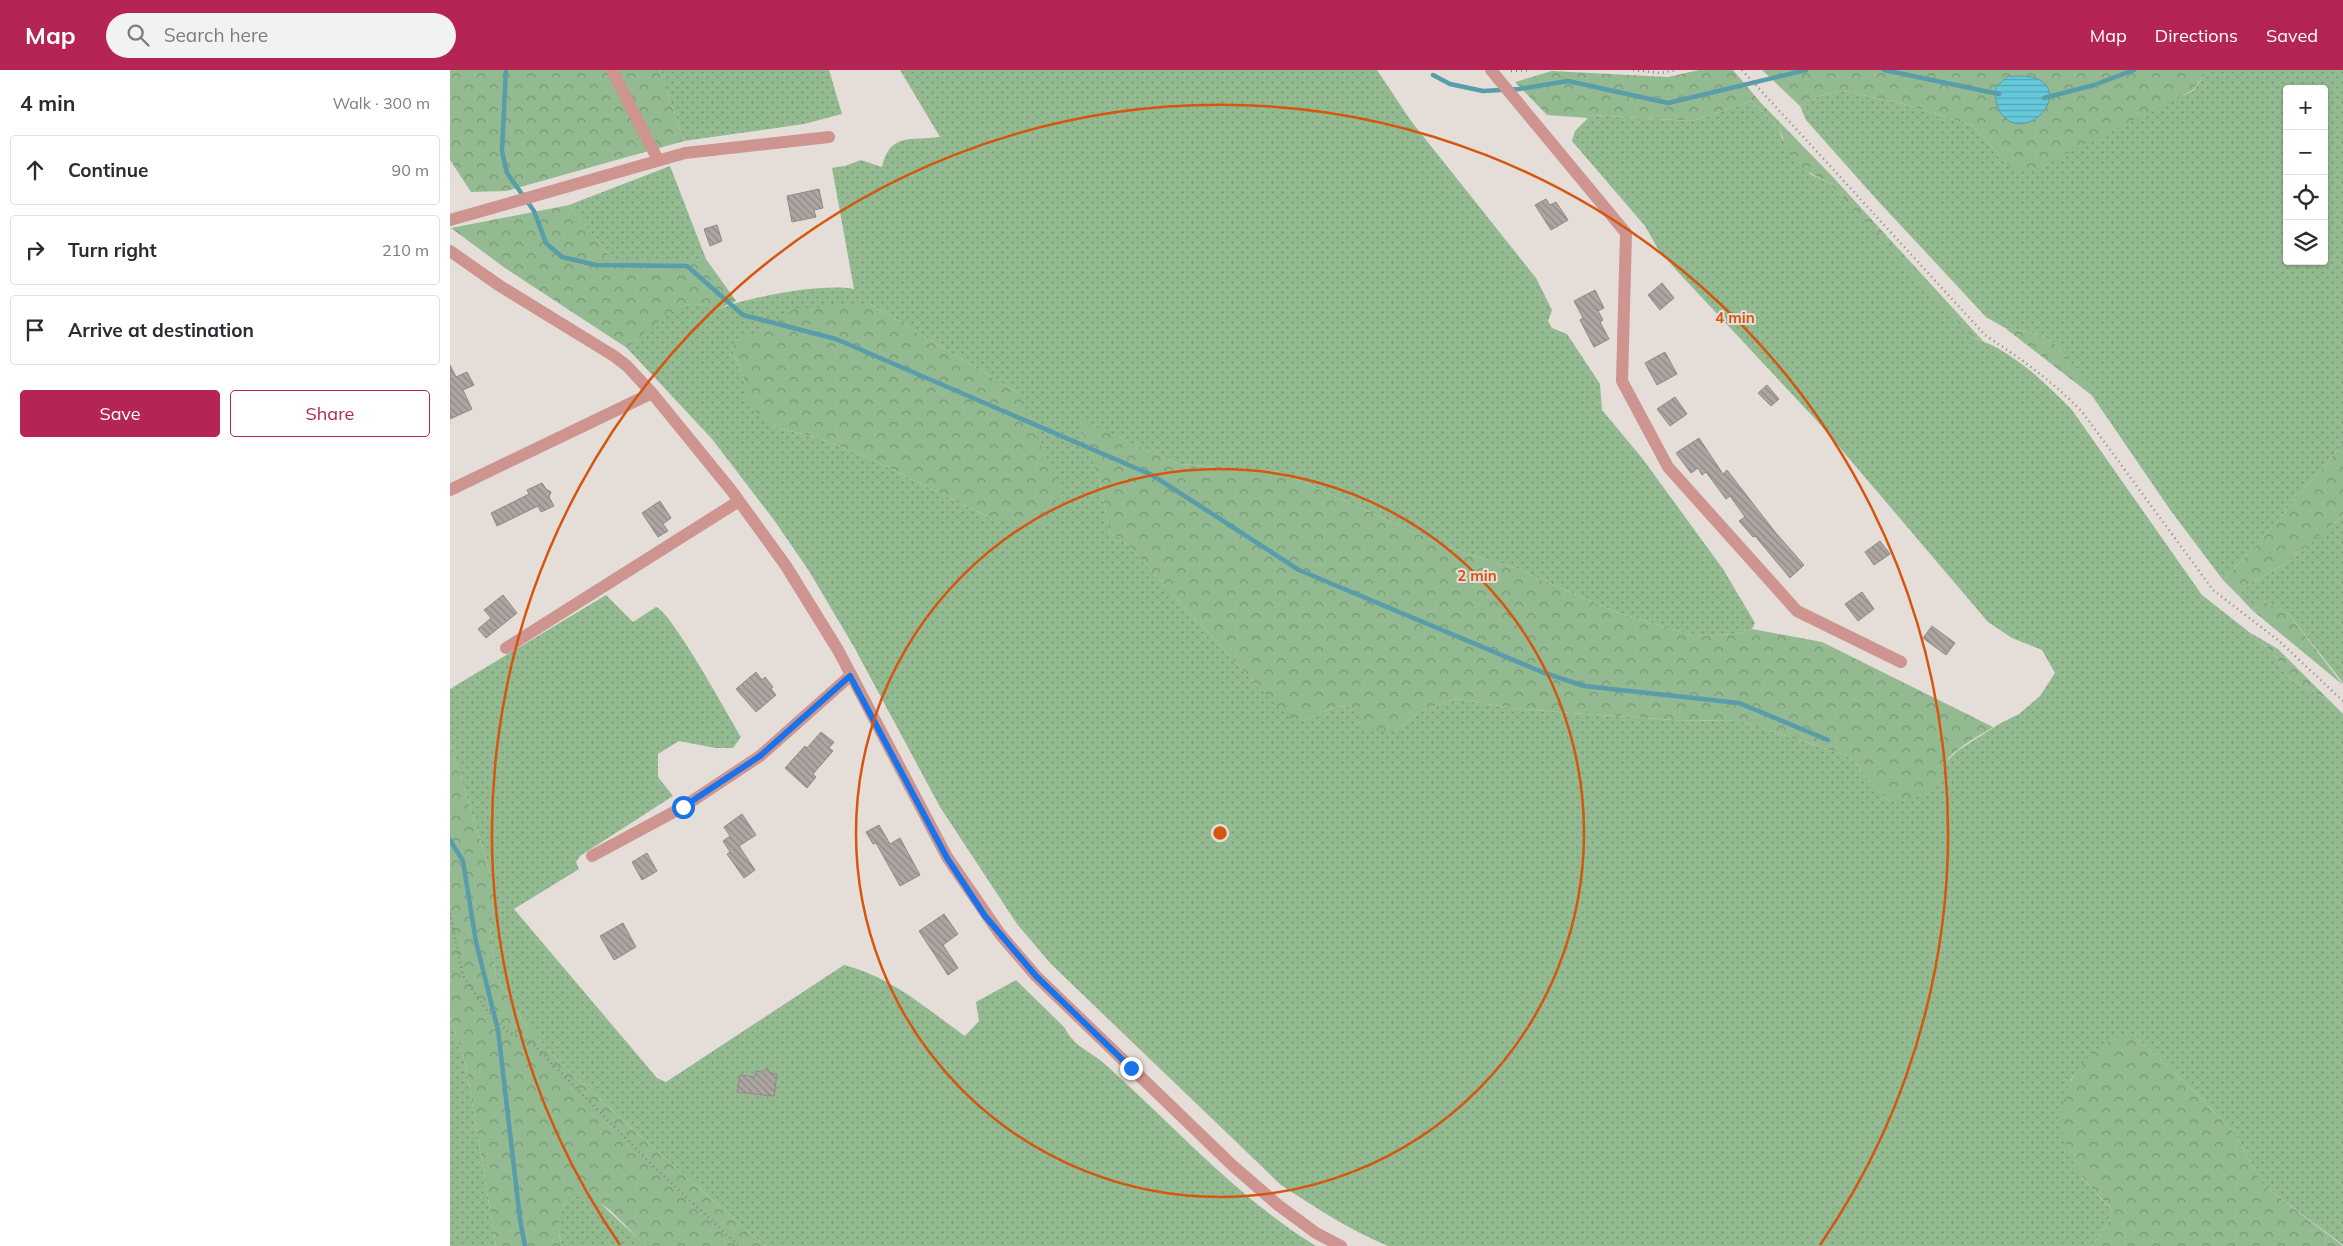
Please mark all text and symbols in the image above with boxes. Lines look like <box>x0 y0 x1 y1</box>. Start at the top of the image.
search box <box>106 13 456 58</box>
text: Map <box>25 20 76 50</box>
icon: search <box>124 21 152 49</box>
text: Search here <box>164 23 268 47</box>
text: Map <box>2090 24 2127 47</box>
text: Directions <box>2155 24 2238 47</box>
text: Saved <box>2266 24 2318 47</box>
map controls <box>2283 85 2328 265</box>
button: + <box>2283 85 2328 130</box>
text: 4 min <box>20 90 75 116</box>
text: Walk · 300 m <box>332 93 430 113</box>
button: − <box>2283 130 2328 175</box>
icon: ahead <box>21 156 49 184</box>
text: Continue <box>68 158 148 182</box>
text: 90 m <box>392 160 429 180</box>
button: locate <box>2283 175 2328 220</box>
button: layers <box>2283 220 2328 265</box>
icon: right <box>21 236 49 264</box>
text: Turn right <box>68 238 157 262</box>
text: 210 m <box>382 240 429 260</box>
text: 4 min <box>1715 308 1755 327</box>
icon: arrive <box>21 316 49 344</box>
text: Arrive at destination <box>68 318 254 342</box>
button: Save <box>20 390 220 437</box>
button: Share <box>230 390 430 437</box>
text: 2 min <box>1457 566 1497 585</box>
route start <box>672 796 695 819</box>
centre of rings <box>1211 824 1229 842</box>
route end <box>1120 1057 1143 1080</box>

